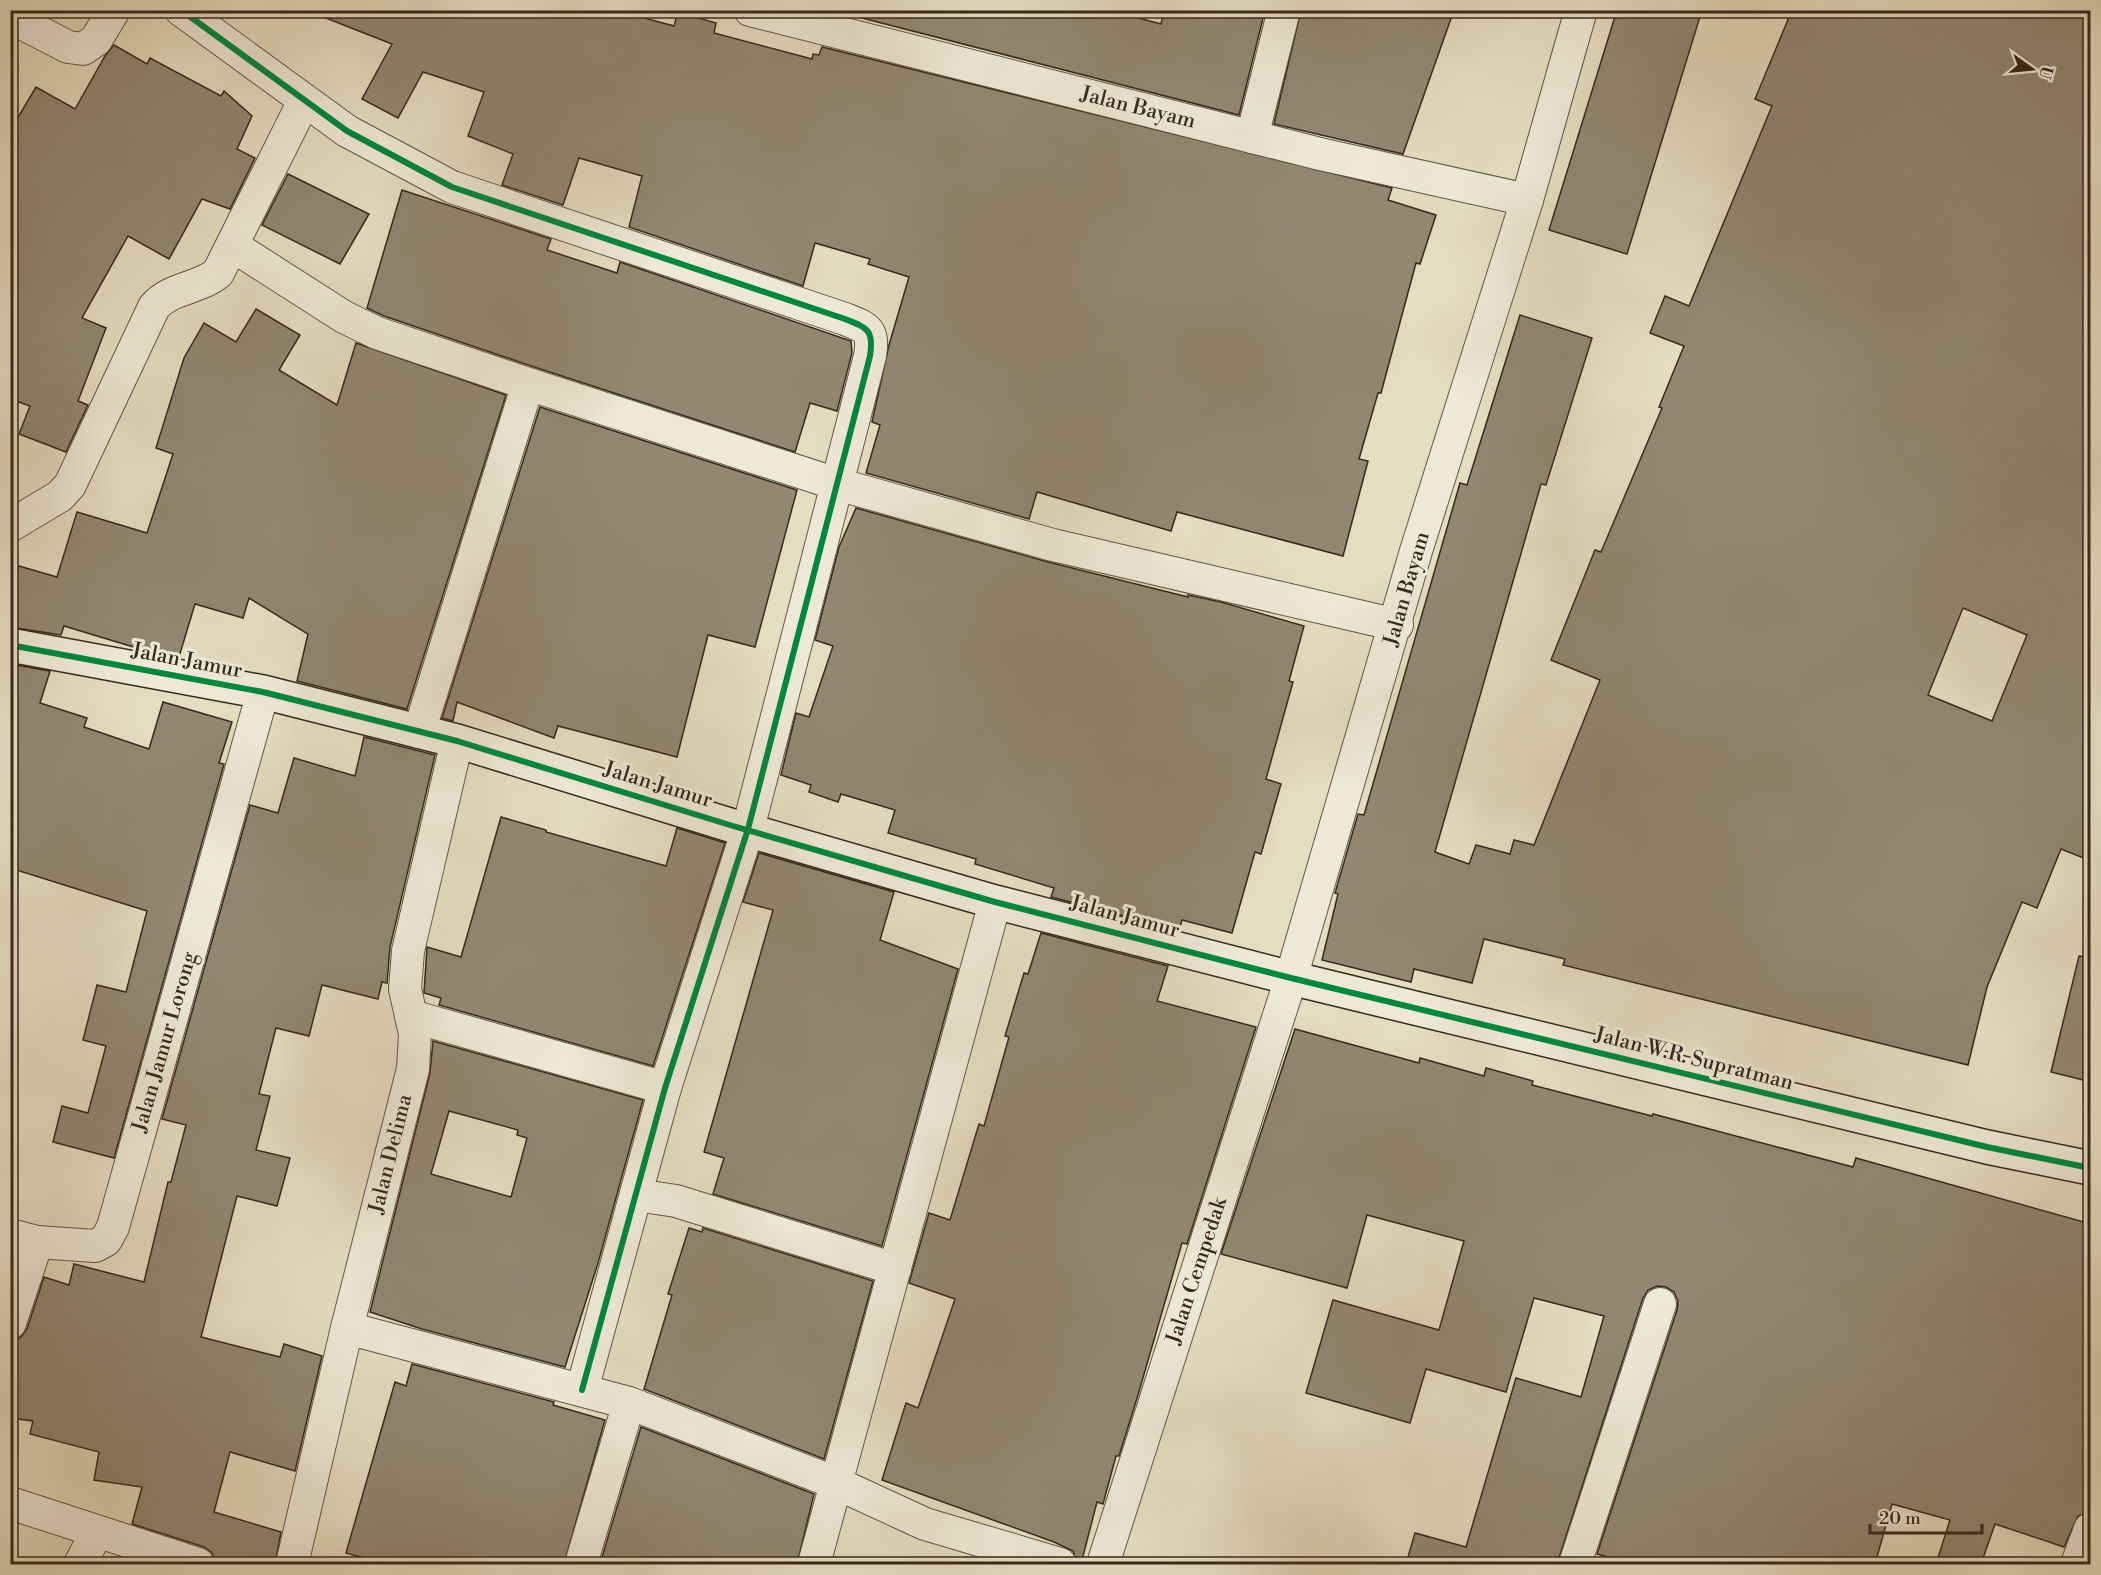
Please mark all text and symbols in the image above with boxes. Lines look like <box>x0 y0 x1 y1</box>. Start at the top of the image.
north arrow <box>2002 39 2062 99</box>
text: U <box>2034 64 2057 82</box>
street label: Jalan Bayam <box>1077 81 1198 135</box>
street label: Jalan Bayam <box>1378 529 1436 650</box>
street label: Jalan Jamur <box>128 637 245 684</box>
street label: Jalan Jamur <box>600 756 715 814</box>
street label: Jalan Jamur <box>1066 890 1183 944</box>
street label: Jalan Jamur Lorong <box>127 949 203 1136</box>
street label: Jalan W.R. Supratman <box>1591 1021 1797 1096</box>
street label: Jalan Delima <box>363 1091 418 1217</box>
street label: Jalan Cempedak <box>1161 1193 1233 1349</box>
scale bar <box>1870 1497 1982 1535</box>
text: 20 m <box>1879 1507 1921 1530</box>

